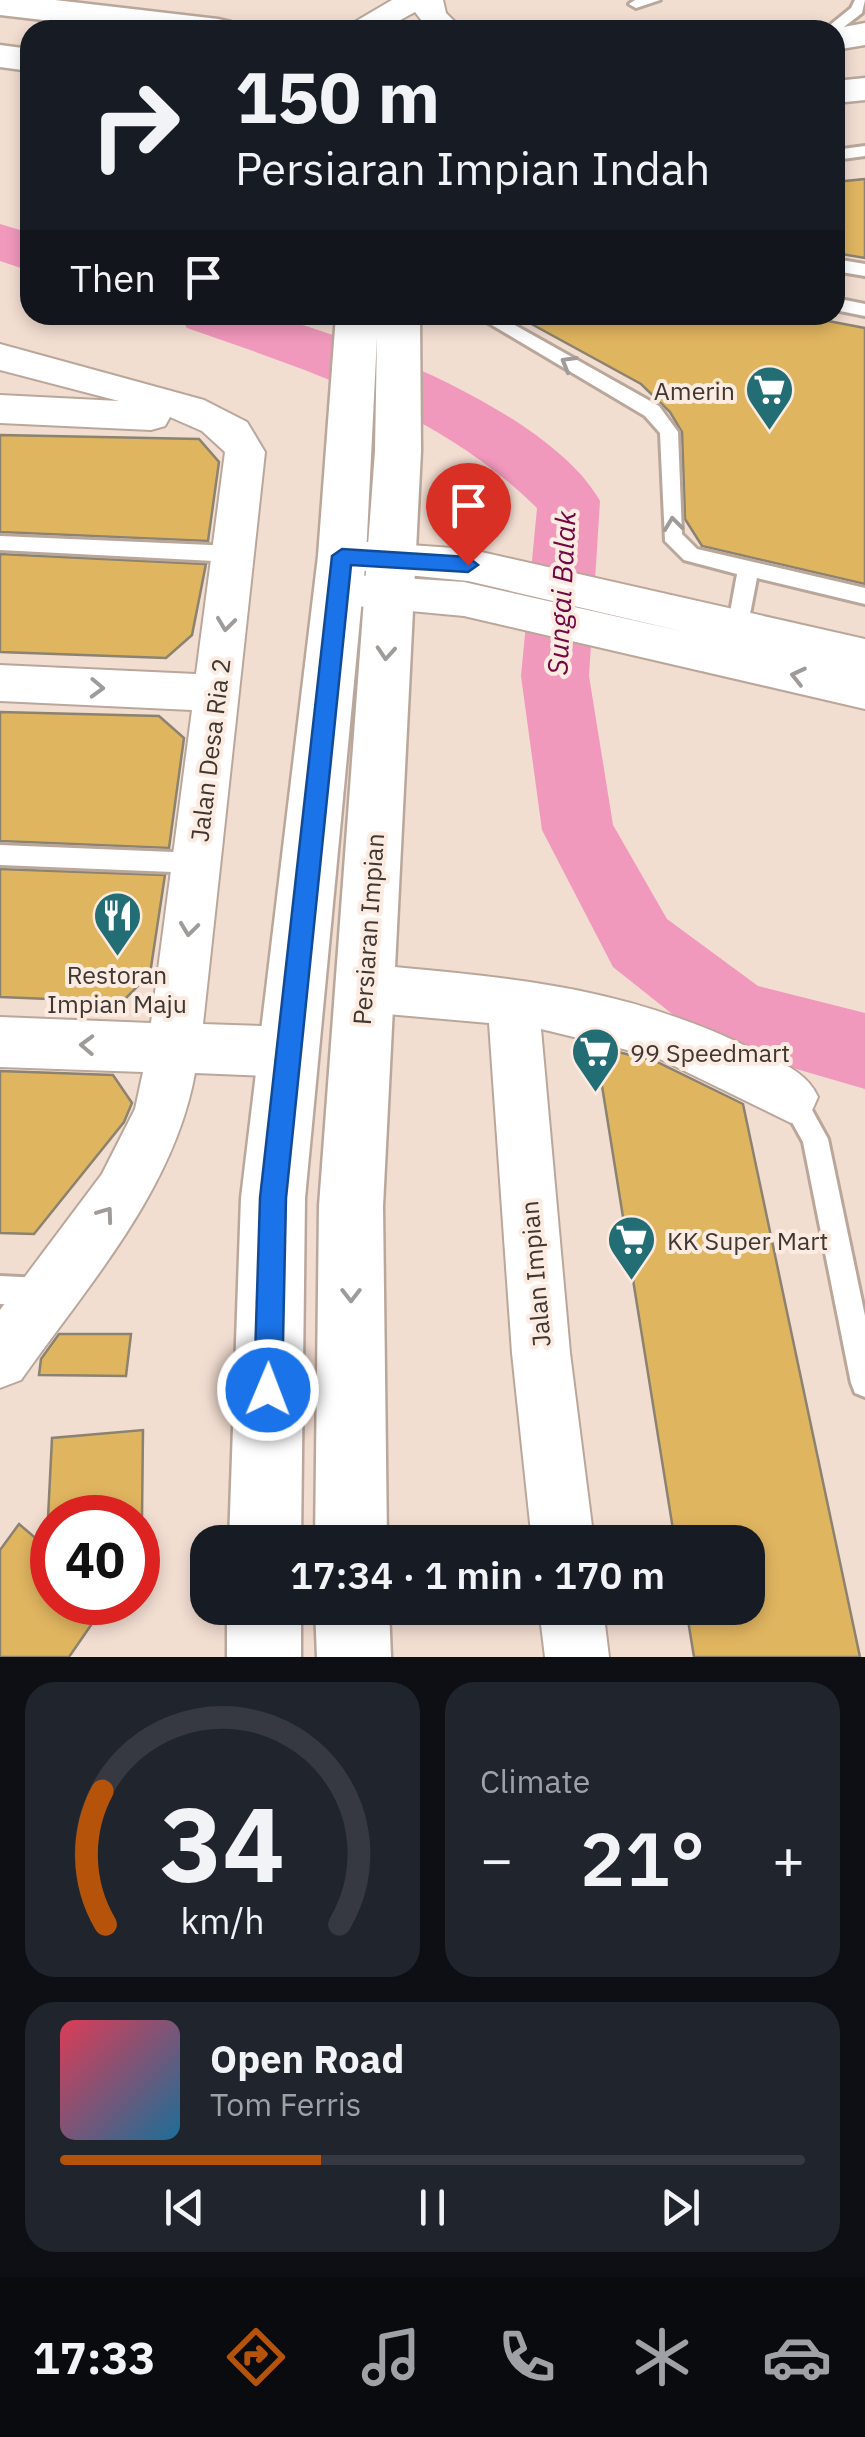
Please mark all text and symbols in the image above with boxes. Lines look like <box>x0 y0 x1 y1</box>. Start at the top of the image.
text: 150 m <box>235 51 440 142</box>
icon: right <box>70 60 200 190</box>
text: Persiaran Impian Indah <box>235 139 710 197</box>
icon: arrive <box>176 250 231 305</box>
text: Then <box>70 253 156 302</box>
one-way arrow <box>561 356 579 375</box>
supermarket icon: Amerin <box>744 364 796 432</box>
place label: Amerin <box>654 374 735 407</box>
pin <box>426 463 511 566</box>
icon: arrive <box>441 478 496 533</box>
water label: Sungai Balak <box>538 510 584 676</box>
one-way arrow <box>664 516 685 532</box>
one-way arrow <box>216 615 237 632</box>
one-way arrow <box>376 646 397 662</box>
street label: Jalan Desa Ria 2 <box>182 656 238 844</box>
one-way arrow <box>790 667 807 688</box>
one-way arrow <box>90 677 106 698</box>
street label: Persiaran Impian <box>345 832 391 1026</box>
restaurant icon: Restoran Impian Maju <box>91 890 143 958</box>
one-way arrow <box>179 920 200 937</box>
place label: Restoran Impian Maju <box>47 958 187 1020</box>
supermarket icon: 99 Speedmart <box>569 1026 621 1094</box>
one-way arrow <box>79 1034 94 1055</box>
place label: 99 Speedmart <box>630 1036 790 1069</box>
street label: Jalan Impian <box>512 1200 558 1348</box>
one-way arrow <box>94 1207 111 1225</box>
supermarket icon: KK Super Mart <box>606 1214 658 1282</box>
place label: KK Super Mart <box>667 1224 828 1257</box>
one-way arrow <box>340 1288 362 1304</box>
position arrow <box>216 1338 320 1442</box>
speed limit sign: 40 <box>30 1495 160 1625</box>
text: 17:34 · 1 min · 170 m <box>290 1550 665 1599</box>
text: Climate <box>480 1760 590 1802</box>
text: 34 <box>160 1775 285 1911</box>
text: 21° <box>580 1809 705 1907</box>
text: − <box>480 1823 513 1894</box>
text: + <box>772 1823 805 1894</box>
text: km/h <box>180 1897 265 1944</box>
text: Open Road <box>210 2034 404 2083</box>
text: Tom Ferris <box>210 2083 361 2125</box>
icon: previous <box>157 2180 212 2235</box>
icon: pause <box>405 2180 460 2235</box>
icon: next <box>653 2180 708 2235</box>
icon: directions <box>221 2322 291 2392</box>
icon: music <box>356 2322 426 2392</box>
icon: phone <box>492 2322 562 2392</box>
icon: climate <box>627 2322 697 2392</box>
icon: car <box>762 2322 832 2392</box>
text: 17:33 <box>33 2328 156 2386</box>

